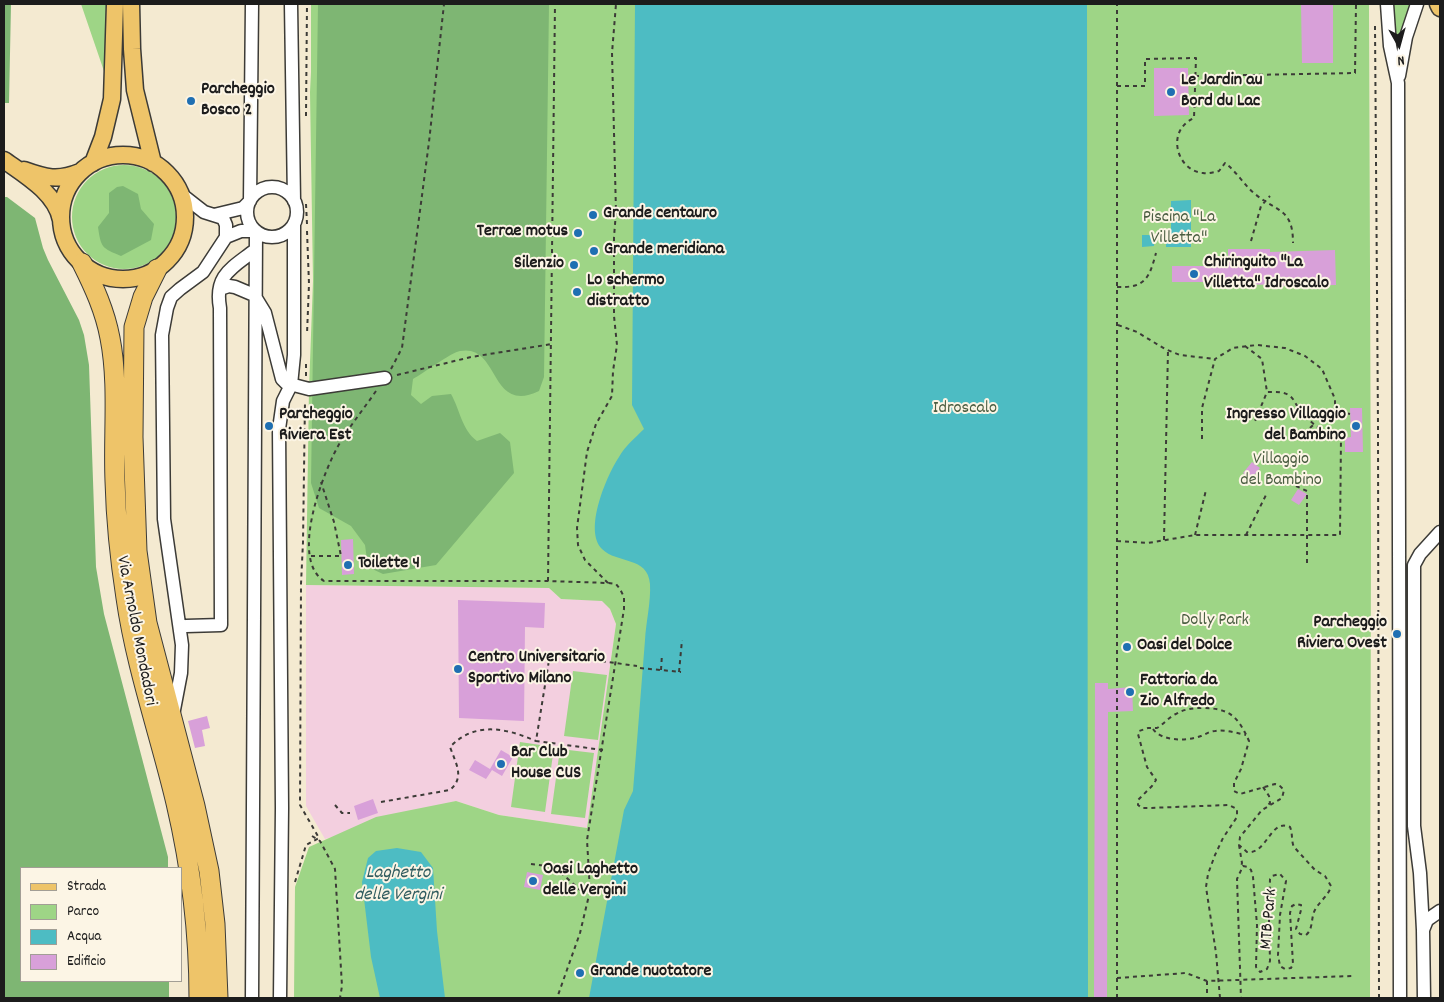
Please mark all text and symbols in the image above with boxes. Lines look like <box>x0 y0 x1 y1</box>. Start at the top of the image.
north arrow <box>1374 20 1424 70</box>
text: N <box>1396 50 1405 70</box>
place label: Le Jardin au Bord du Lac <box>1181 71 1262 114</box>
place label: Parcheggio Bosco 2 <box>201 80 275 122</box>
marker: Le Jardin au Bord du Lac <box>1165 86 1177 98</box>
marker: Parcheggio Bosco 2 <box>185 95 197 107</box>
place label: Grande centauro <box>603 204 717 226</box>
park label: Piscina "La Villetta" <box>1143 208 1215 250</box>
marker: Grande centauro <box>587 209 599 221</box>
place label: Terrae motus <box>477 222 568 244</box>
marker: Terrae motus <box>572 227 584 239</box>
place label: Grande meridiana <box>604 240 724 262</box>
marker: Grande meridiana <box>588 245 600 257</box>
place label: Chiringuito "La Villetta" Idroscalo <box>1204 253 1329 296</box>
place label: Silenzio <box>514 254 564 276</box>
marker: Silenzio <box>568 259 580 271</box>
marker: Chiringuito "La Villetta" Idroscalo <box>1188 268 1200 280</box>
place label: Lo schermo distratto <box>587 271 665 314</box>
marker: Lo schermo distratto <box>571 286 583 298</box>
park label: Idroscalo <box>933 399 997 421</box>
place label: Parcheggio Riviera Est <box>279 405 353 448</box>
place label: Ingresso Villaggio del Bambino <box>1226 405 1346 448</box>
marker: Parcheggio Riviera Est <box>263 420 275 432</box>
marker: Ingresso Villaggio del Bambino <box>1350 420 1362 432</box>
park label: Villaggio del Bambino <box>1240 450 1322 492</box>
street label: Via Arnoldo Mondadori <box>110 554 160 708</box>
place label: Toilette 4 <box>358 554 420 576</box>
marker: Toilette 4 <box>342 559 354 571</box>
park label: Dolly Park <box>1181 611 1249 633</box>
place label: Parcheggio Riviera Ovest <box>1297 613 1387 656</box>
marker: Parcheggio Riviera Ovest <box>1391 628 1403 640</box>
place label: Oasi del Dolce <box>1137 636 1232 658</box>
marker: Oasi del Dolce <box>1121 641 1133 653</box>
place label: Centro Universitario Sportivo Milano <box>468 648 605 691</box>
marker: Centro Universitario Sportivo Milano <box>452 663 464 675</box>
place label: Fattoria da Zio Alfredo <box>1140 671 1217 714</box>
marker: Fattoria da Zio Alfredo <box>1124 686 1136 698</box>
place label: Bar Club House CUS <box>511 743 581 786</box>
marker: Bar Club House CUS <box>495 758 507 770</box>
place label: Oasi Laghetto delle Vergini <box>543 860 638 902</box>
water label: Laghetto delle Vergini <box>354 863 442 907</box>
legend <box>20 867 182 982</box>
marker: Oasi Laghetto delle Vergini <box>527 875 539 887</box>
text: Strada <box>67 876 106 898</box>
street label: MTB Park <box>1257 888 1283 950</box>
text: Parco <box>67 901 99 923</box>
text: Acqua <box>67 926 101 948</box>
text: Edificio <box>67 951 106 973</box>
place label: Grande nuotatore <box>590 962 711 984</box>
marker: Grande nuotatore <box>574 967 586 979</box>

